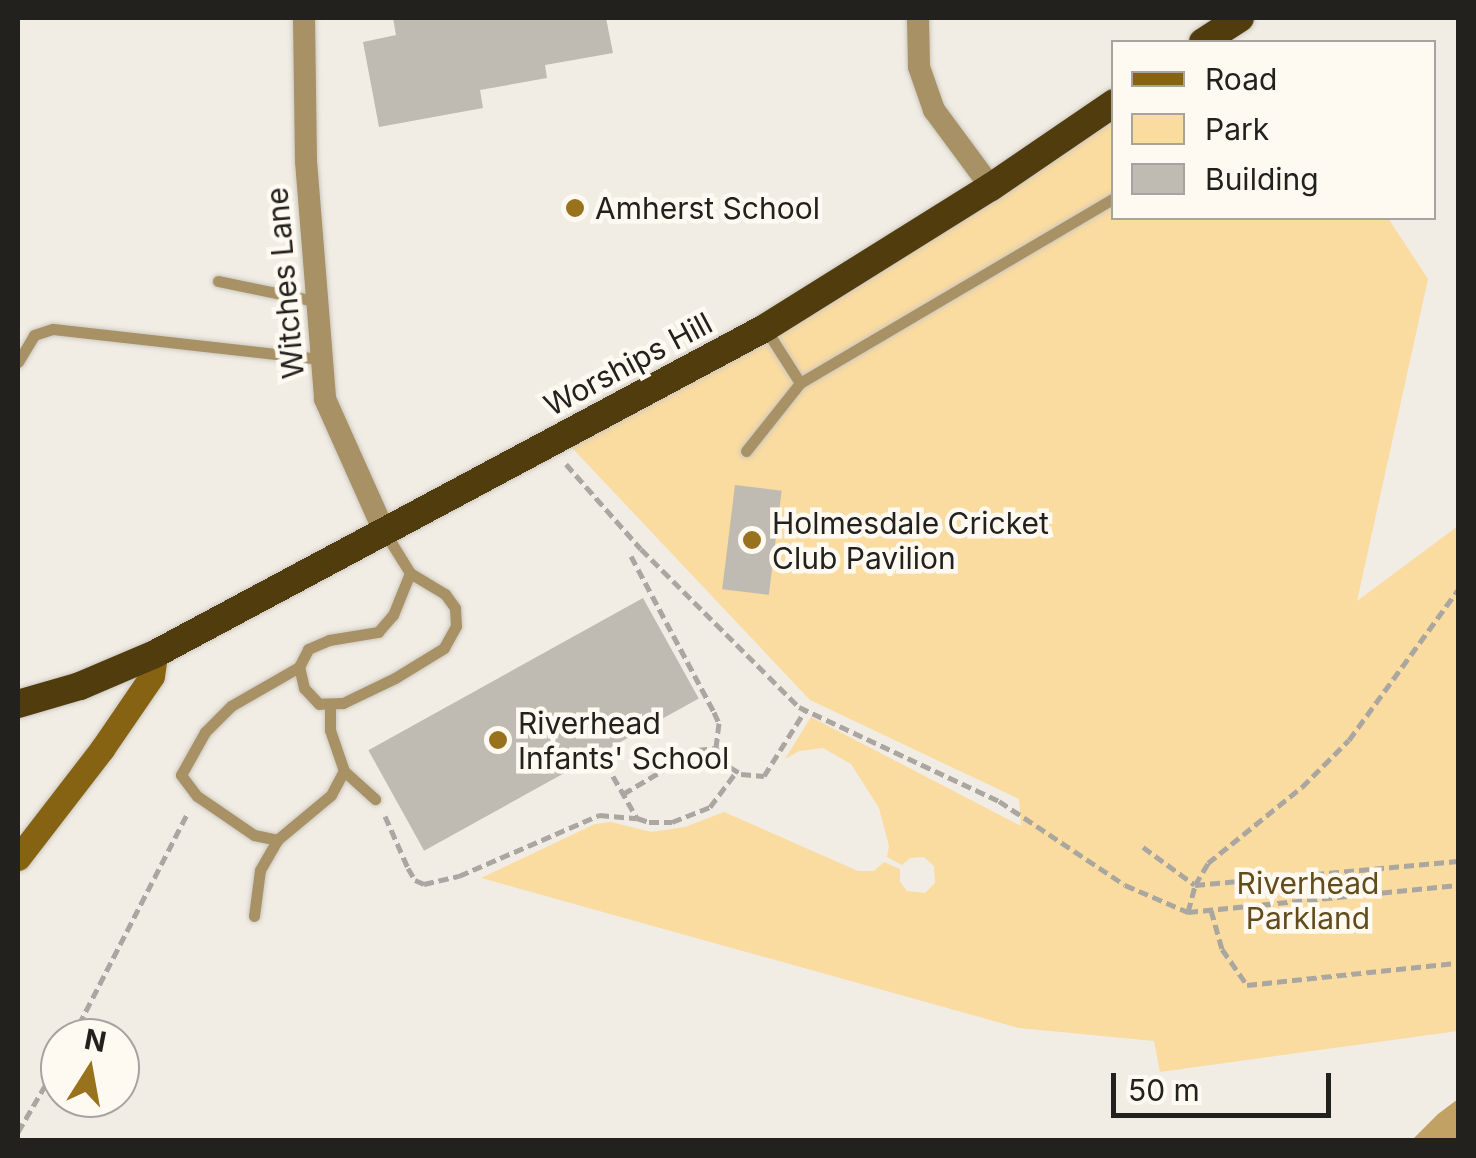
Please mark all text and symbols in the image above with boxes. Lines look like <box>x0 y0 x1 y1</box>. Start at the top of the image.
legend <box>1111 40 1436 220</box>
text: Road <box>1205 61 1277 97</box>
text: Park <box>1205 111 1269 147</box>
text: Building <box>1205 161 1319 197</box>
street label: Witches Lane <box>259 186 311 380</box>
place label: Amherst School <box>595 190 820 226</box>
marker: Amherst School <box>564 197 586 219</box>
street label: Worships Hill <box>538 305 718 423</box>
place label: Holmesdale Cricket Club Pavilion <box>772 505 1049 576</box>
marker: Holmesdale Cricket Club Pavilion <box>741 529 763 551</box>
place label: Riverhead Infants' School <box>518 705 729 776</box>
marker: Riverhead Infants' School <box>487 729 509 751</box>
park label: Riverhead Parkland <box>1237 865 1379 936</box>
north arrow <box>40 1018 140 1118</box>
text: N <box>82 1022 109 1059</box>
scale bar <box>1116 1053 1336 1115</box>
text: 50 m <box>1128 1072 1200 1108</box>

